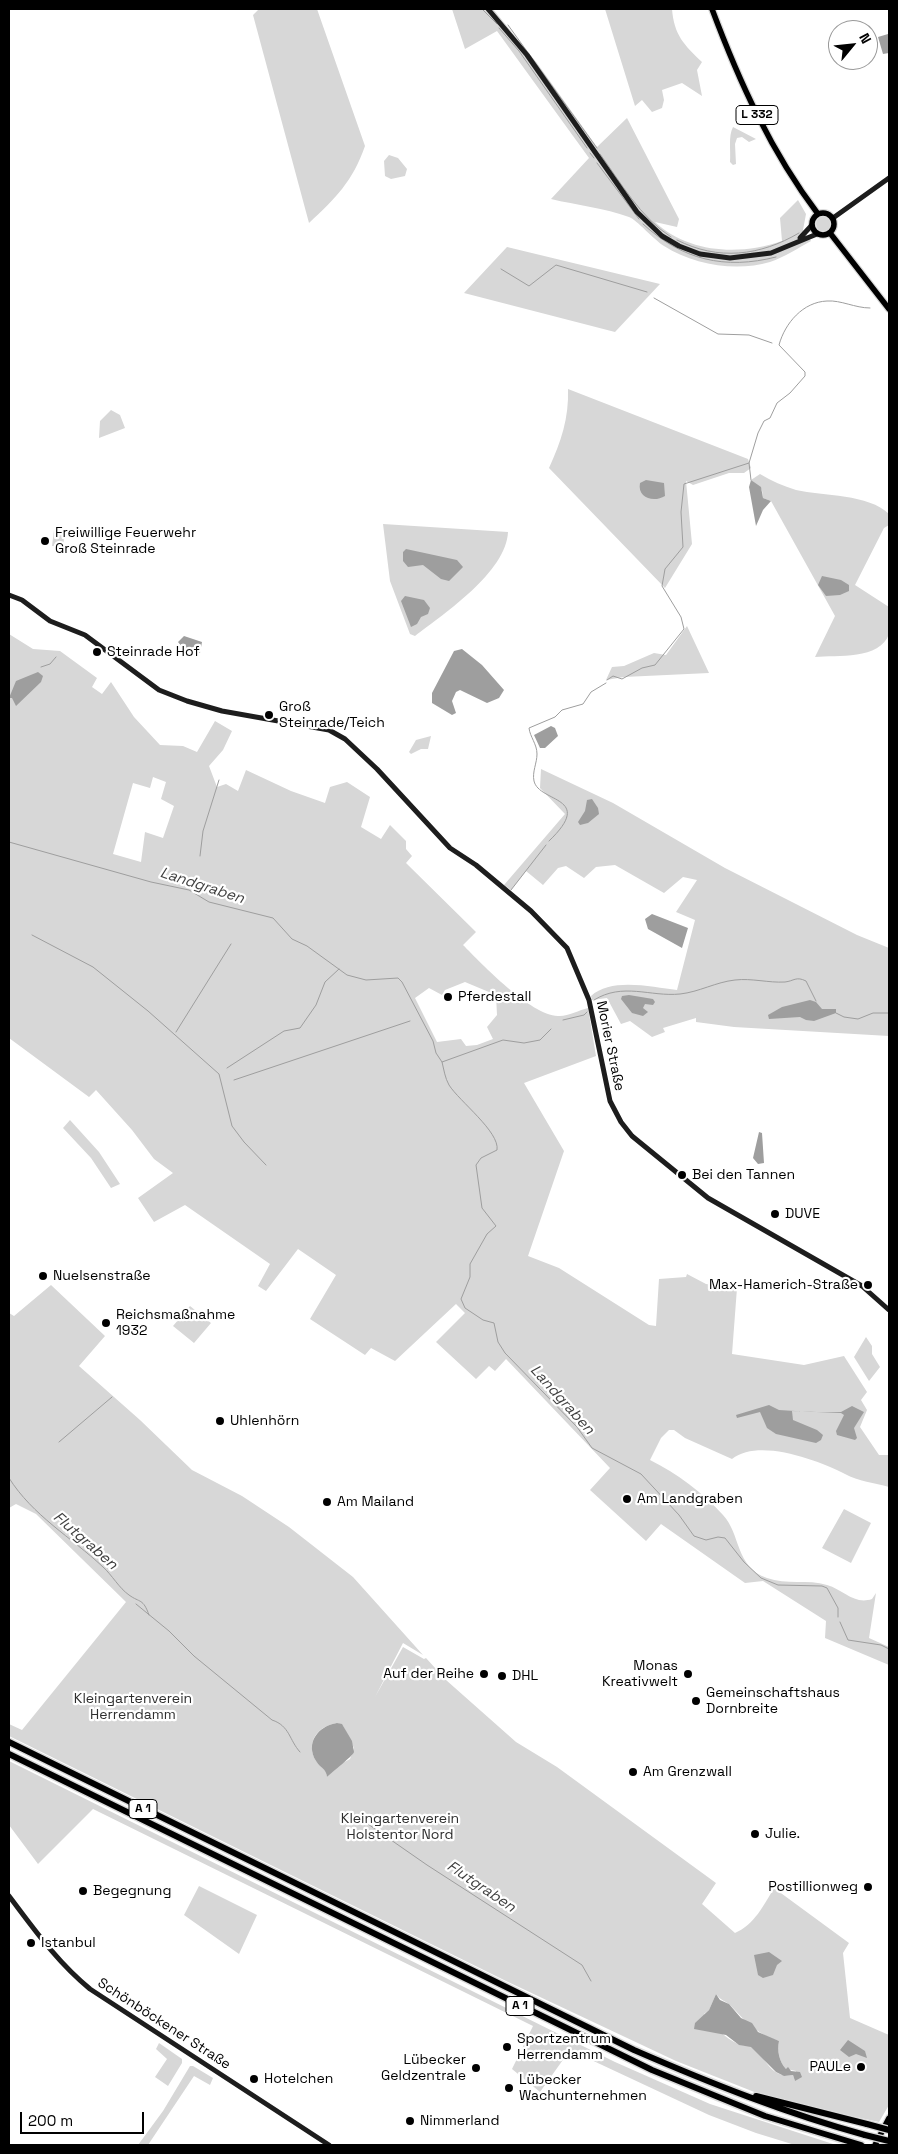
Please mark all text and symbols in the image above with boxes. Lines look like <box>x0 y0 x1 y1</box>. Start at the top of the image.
north arrow <box>828 20 878 70</box>
text: N <box>855 30 876 47</box>
road number: L 332 <box>736 106 778 124</box>
place label: Freiwillige Feuerwehr Groß Steinrade <box>55 525 196 558</box>
marker: Freiwillige Feuerwehr Groß Steinrade <box>39 535 51 547</box>
place label: Steinrade Hof <box>107 644 200 660</box>
marker: Steinrade Hof <box>91 646 103 658</box>
place label: Groß Steinrade/Teich <box>279 699 385 732</box>
marker: Groß Steinrade/Teich <box>263 709 275 721</box>
water label: Landgraben <box>158 864 246 908</box>
place label: Pferdestall <box>458 989 531 1005</box>
marker: Pferdestall <box>442 991 454 1003</box>
street label: Morier Straße <box>592 999 628 1093</box>
place label: Bei den Tannen <box>692 1167 795 1183</box>
marker: Bei den Tannen <box>676 1169 688 1181</box>
place label: DUVE <box>785 1206 820 1222</box>
marker: DUVE <box>769 1208 781 1220</box>
place label: Nuelsenstraße <box>53 1268 151 1284</box>
marker: Nuelsenstraße <box>37 1270 49 1282</box>
place label: Max-Hamerich-Straße <box>709 1277 858 1293</box>
marker: Max-Hamerich-Straße <box>862 1279 874 1291</box>
place label: Reichsmaßnahme 1932 <box>116 1307 235 1340</box>
marker: Reichsmaßnahme 1932 <box>100 1317 112 1329</box>
water label: Landgraben <box>526 1362 598 1438</box>
place label: Uhlenhörn <box>230 1413 299 1429</box>
marker: Uhlenhörn <box>214 1415 226 1427</box>
place label: Am Landgraben <box>637 1491 743 1507</box>
marker: Am Landgraben <box>621 1493 633 1505</box>
place label: Am Mailand <box>337 1494 414 1510</box>
marker: Am Mailand <box>321 1496 333 1508</box>
water label: Flutgraben <box>49 1508 121 1574</box>
place label: Monas Kreativwelt <box>602 1658 678 1690</box>
place label: Auf der Reihe <box>383 1666 474 1682</box>
marker: Auf der Reihe <box>478 1668 490 1680</box>
place label: DHL <box>512 1668 538 1684</box>
marker: Monas Kreativwelt <box>682 1668 694 1680</box>
marker: DHL <box>496 1670 508 1682</box>
place label: Gemeinschaftshaus Dornbreite <box>706 1685 840 1718</box>
park label: Kleingartenverein Herrendamm <box>74 1691 192 1724</box>
marker: Gemeinschaftshaus Dornbreite <box>690 1695 702 1707</box>
place label: Am Grenzwall <box>643 1764 732 1780</box>
marker: Am Grenzwall <box>627 1766 639 1778</box>
road number: A 1 <box>129 1800 157 1818</box>
park label: Kleingartenverein Holstentor Nord <box>341 1811 459 1844</box>
place label: Julie. <box>765 1826 800 1842</box>
marker: Julie. <box>749 1828 761 1840</box>
water label: Flutgraben <box>443 1857 519 1917</box>
place label: Postillionweg <box>768 1879 858 1895</box>
marker: Postillionweg <box>862 1881 874 1893</box>
place label: Begegnung <box>93 1883 171 1899</box>
marker: Begegnung <box>77 1885 89 1897</box>
place label: Istanbul <box>41 1935 96 1951</box>
marker: Istanbul <box>25 1937 37 1949</box>
street label: Schönböckener Straße <box>94 1975 234 2073</box>
road number: A 1 <box>506 1996 534 2015</box>
place label: Sportzentrum Herrendamm <box>517 2031 611 2064</box>
marker: Sportzentrum Herrendamm <box>501 2041 513 2053</box>
place label: Lübecker Geldzentrale <box>381 2052 466 2084</box>
place label: PAULe <box>810 2059 851 2075</box>
marker: PAULe <box>855 2061 867 2073</box>
marker: Lübecker Geldzentrale <box>470 2062 482 2074</box>
place label: Hotelchen <box>264 2071 333 2087</box>
place label: Lübecker Wachunternehmen <box>519 2072 647 2104</box>
marker: Hotelchen <box>248 2073 260 2085</box>
marker: Lübecker Wachunternehmen <box>503 2082 515 2094</box>
scale bar <box>22 2102 146 2134</box>
text: 200 m <box>28 2111 73 2130</box>
place label: Nimmerland <box>420 2113 499 2129</box>
marker: Nimmerland <box>404 2115 416 2127</box>

